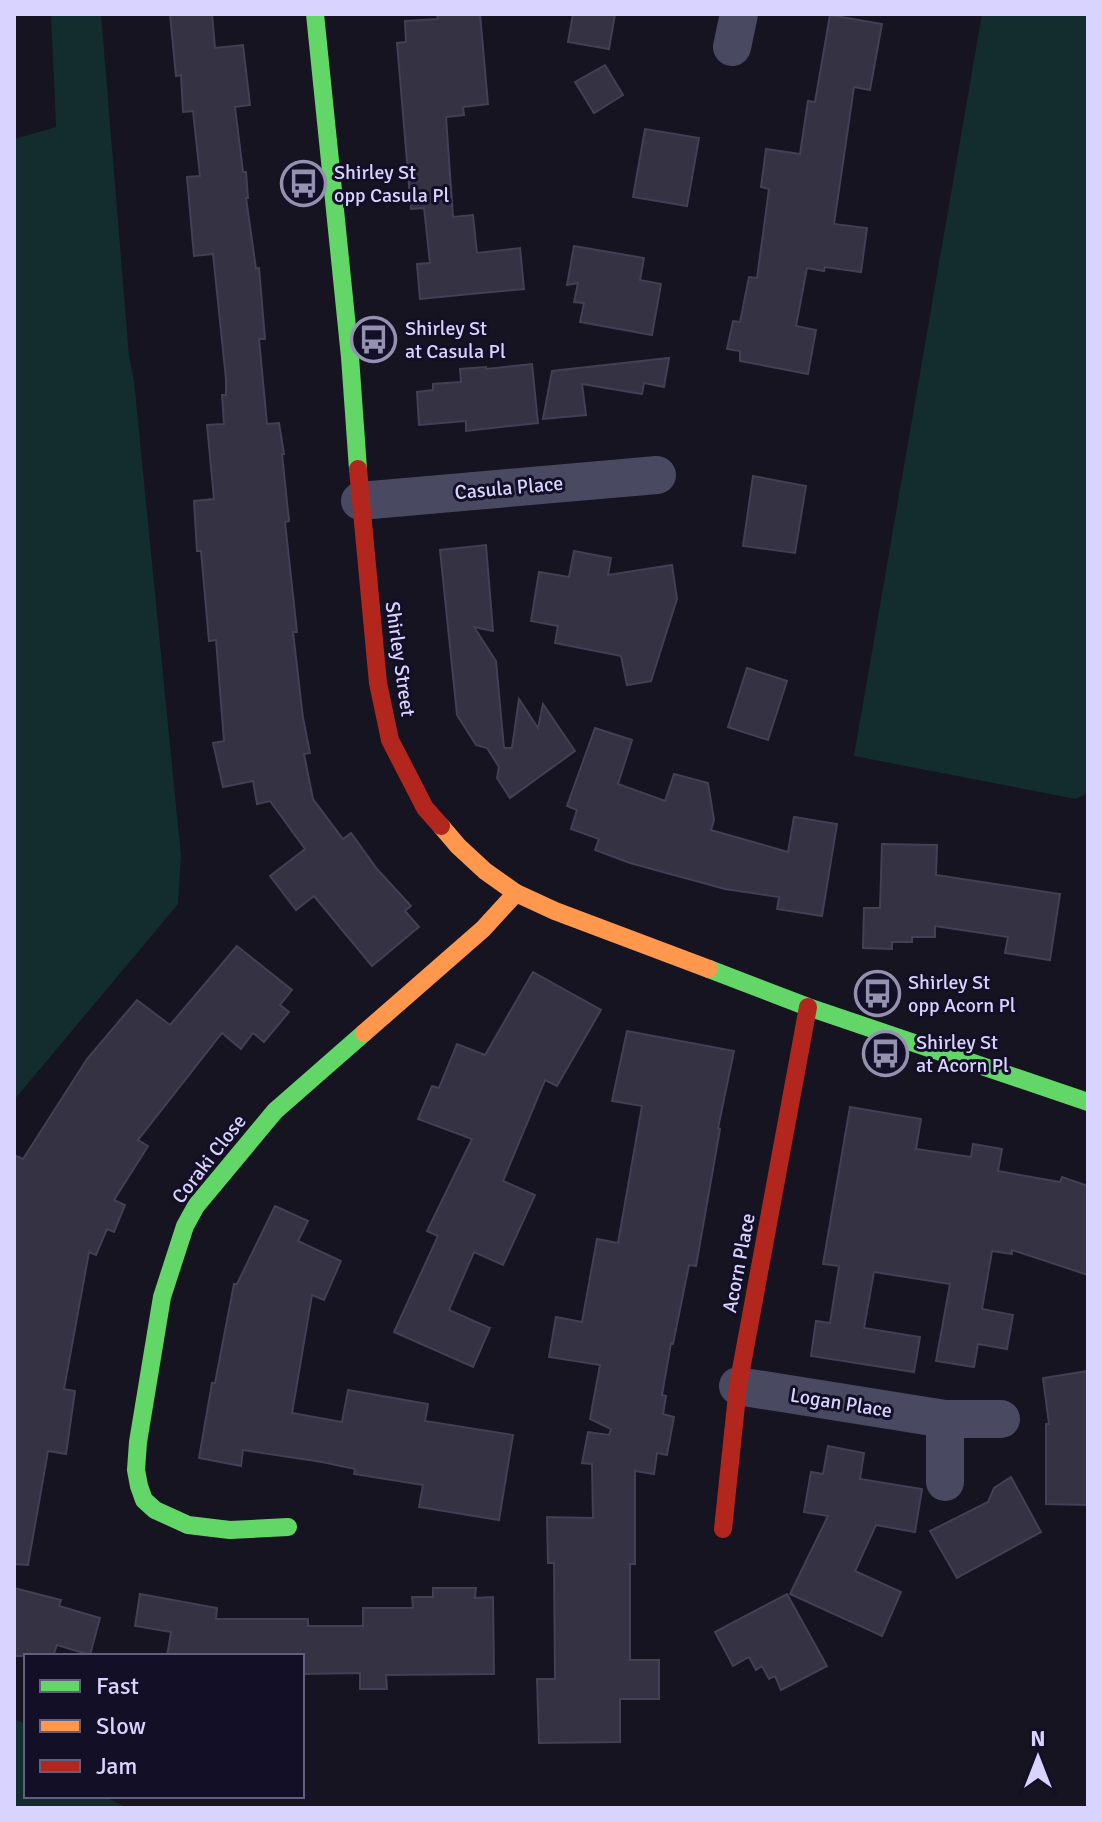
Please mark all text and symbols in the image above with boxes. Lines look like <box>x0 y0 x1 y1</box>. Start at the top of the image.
bus stop icon: Shirley St opp Casula Pl <box>279 160 327 208</box>
place label: Shirley St opp Casula Pl <box>334 160 450 208</box>
bus stop icon: Shirley St at Casula Pl <box>350 316 398 364</box>
place label: Shirley St at Casula Pl <box>405 316 506 364</box>
street label: Casula Place <box>454 471 564 505</box>
street label: Shirley Street <box>380 600 420 718</box>
bus stop icon: Shirley St opp Acorn Pl <box>853 969 901 1017</box>
place label: Shirley St opp Acorn Pl <box>908 970 1016 1018</box>
bus stop icon: Shirley St at Acorn Pl <box>861 1030 909 1078</box>
place label: Shirley St at Acorn Pl <box>916 1030 1009 1078</box>
street label: Coraki Close <box>166 1109 252 1209</box>
street label: Acorn Place <box>717 1211 761 1315</box>
street label: Logan Place <box>788 1383 894 1423</box>
legend <box>24 1654 304 1798</box>
text: Fast <box>96 1671 139 1701</box>
text: Slow <box>96 1711 146 1741</box>
north arrow <box>998 1718 1078 1798</box>
text: N <box>1030 1725 1046 1752</box>
text: Jam <box>96 1751 137 1781</box>

